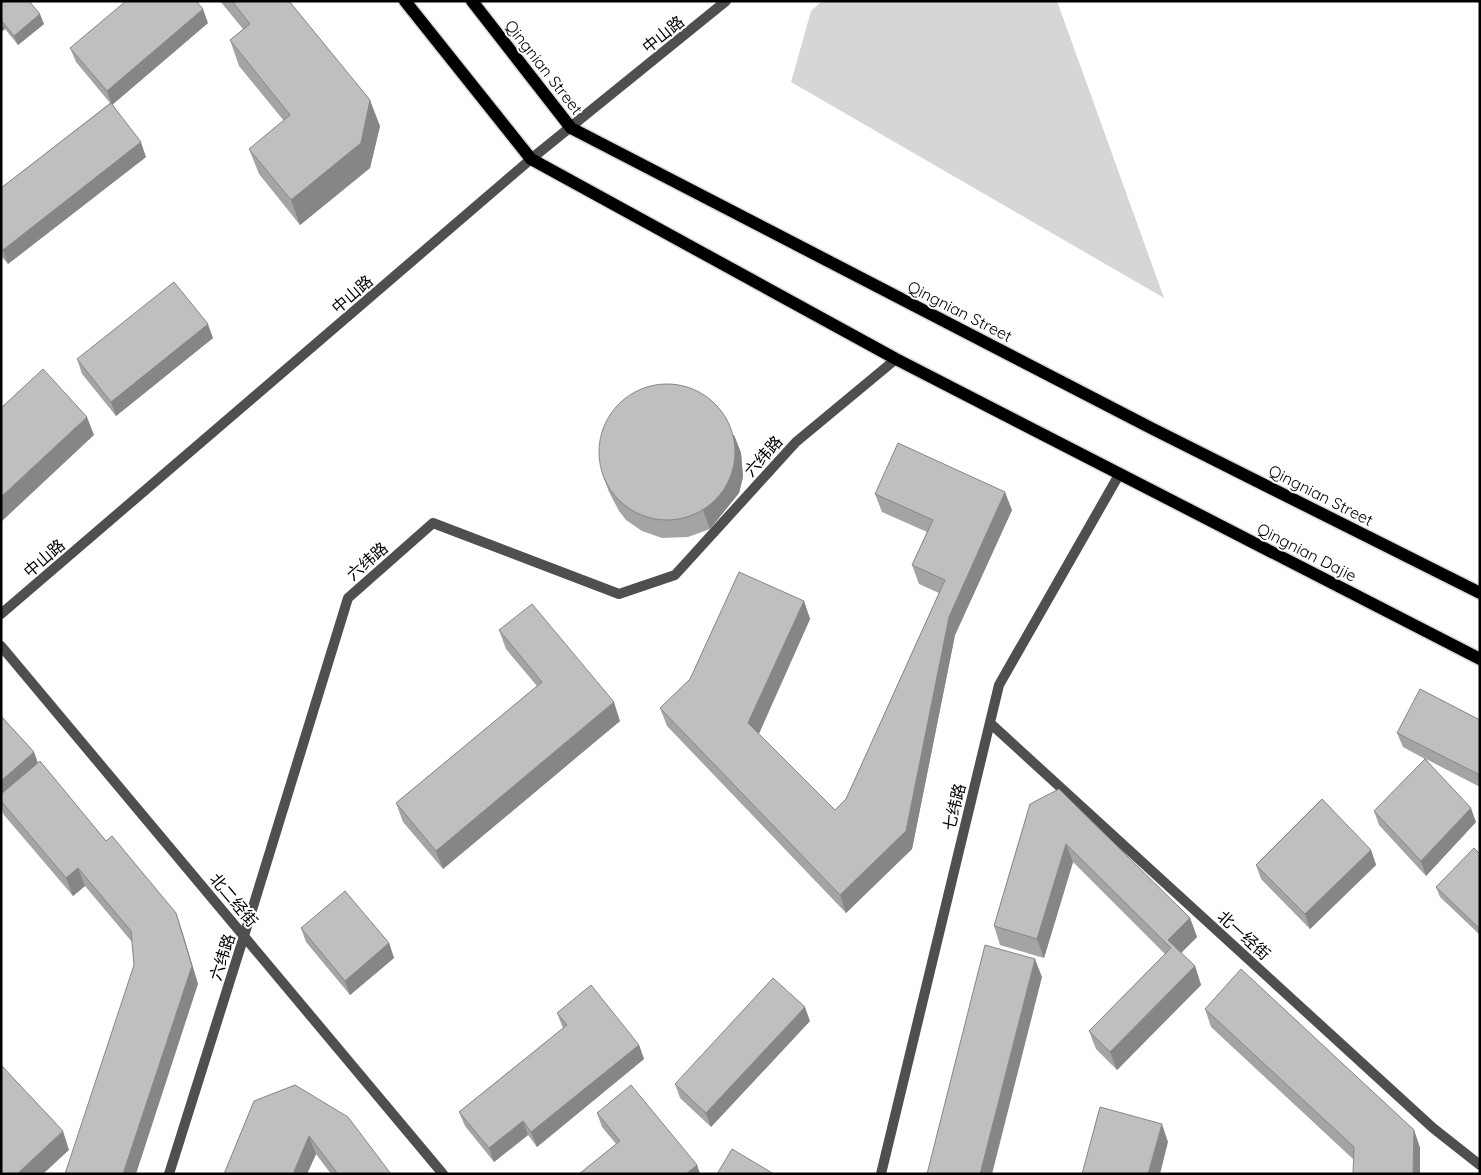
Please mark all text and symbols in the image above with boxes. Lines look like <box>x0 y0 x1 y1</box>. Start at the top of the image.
street label: 中山路 <box>638 11 688 57</box>
street label: Qingnian Street <box>501 16 587 118</box>
street label: 中山路 <box>327 271 377 317</box>
street label: Qingnian Street <box>904 276 1016 346</box>
street label: 六纬路 <box>740 431 786 481</box>
street label: Qingnian Street <box>1265 460 1377 530</box>
street label: Qingnian Dajie <box>1254 518 1360 586</box>
street label: 中山路 <box>19 535 69 581</box>
street label: 六纬路 <box>342 538 392 584</box>
street label: 七纬路 <box>938 781 970 833</box>
street label: 北二经街 <box>206 869 262 931</box>
street label: 北一经街 <box>1214 906 1274 964</box>
street label: 六纬路 <box>205 931 239 983</box>

